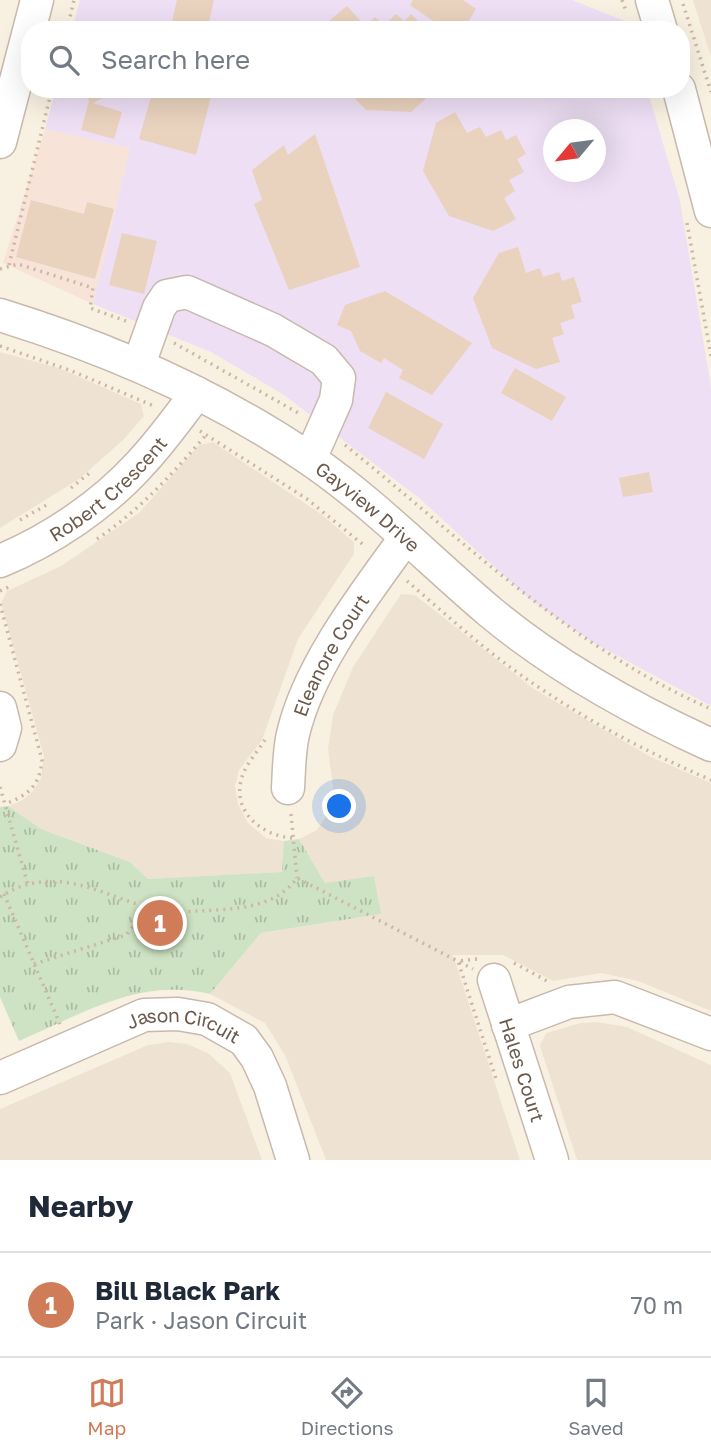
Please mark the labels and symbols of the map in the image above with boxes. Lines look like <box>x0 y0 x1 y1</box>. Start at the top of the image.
north arrow <box>543 119 606 182</box>
street label: Robert Crescent <box>45 431 171 546</box>
street label: Gayview Drive <box>312 456 425 556</box>
street label: Eleanore Court <box>287 589 373 719</box>
your location <box>322 789 356 823</box>
pin: 1 <box>137 897 183 949</box>
street label: Jason Circuit <box>122 1002 245 1047</box>
street label: Hales Court <box>495 1014 550 1124</box>

